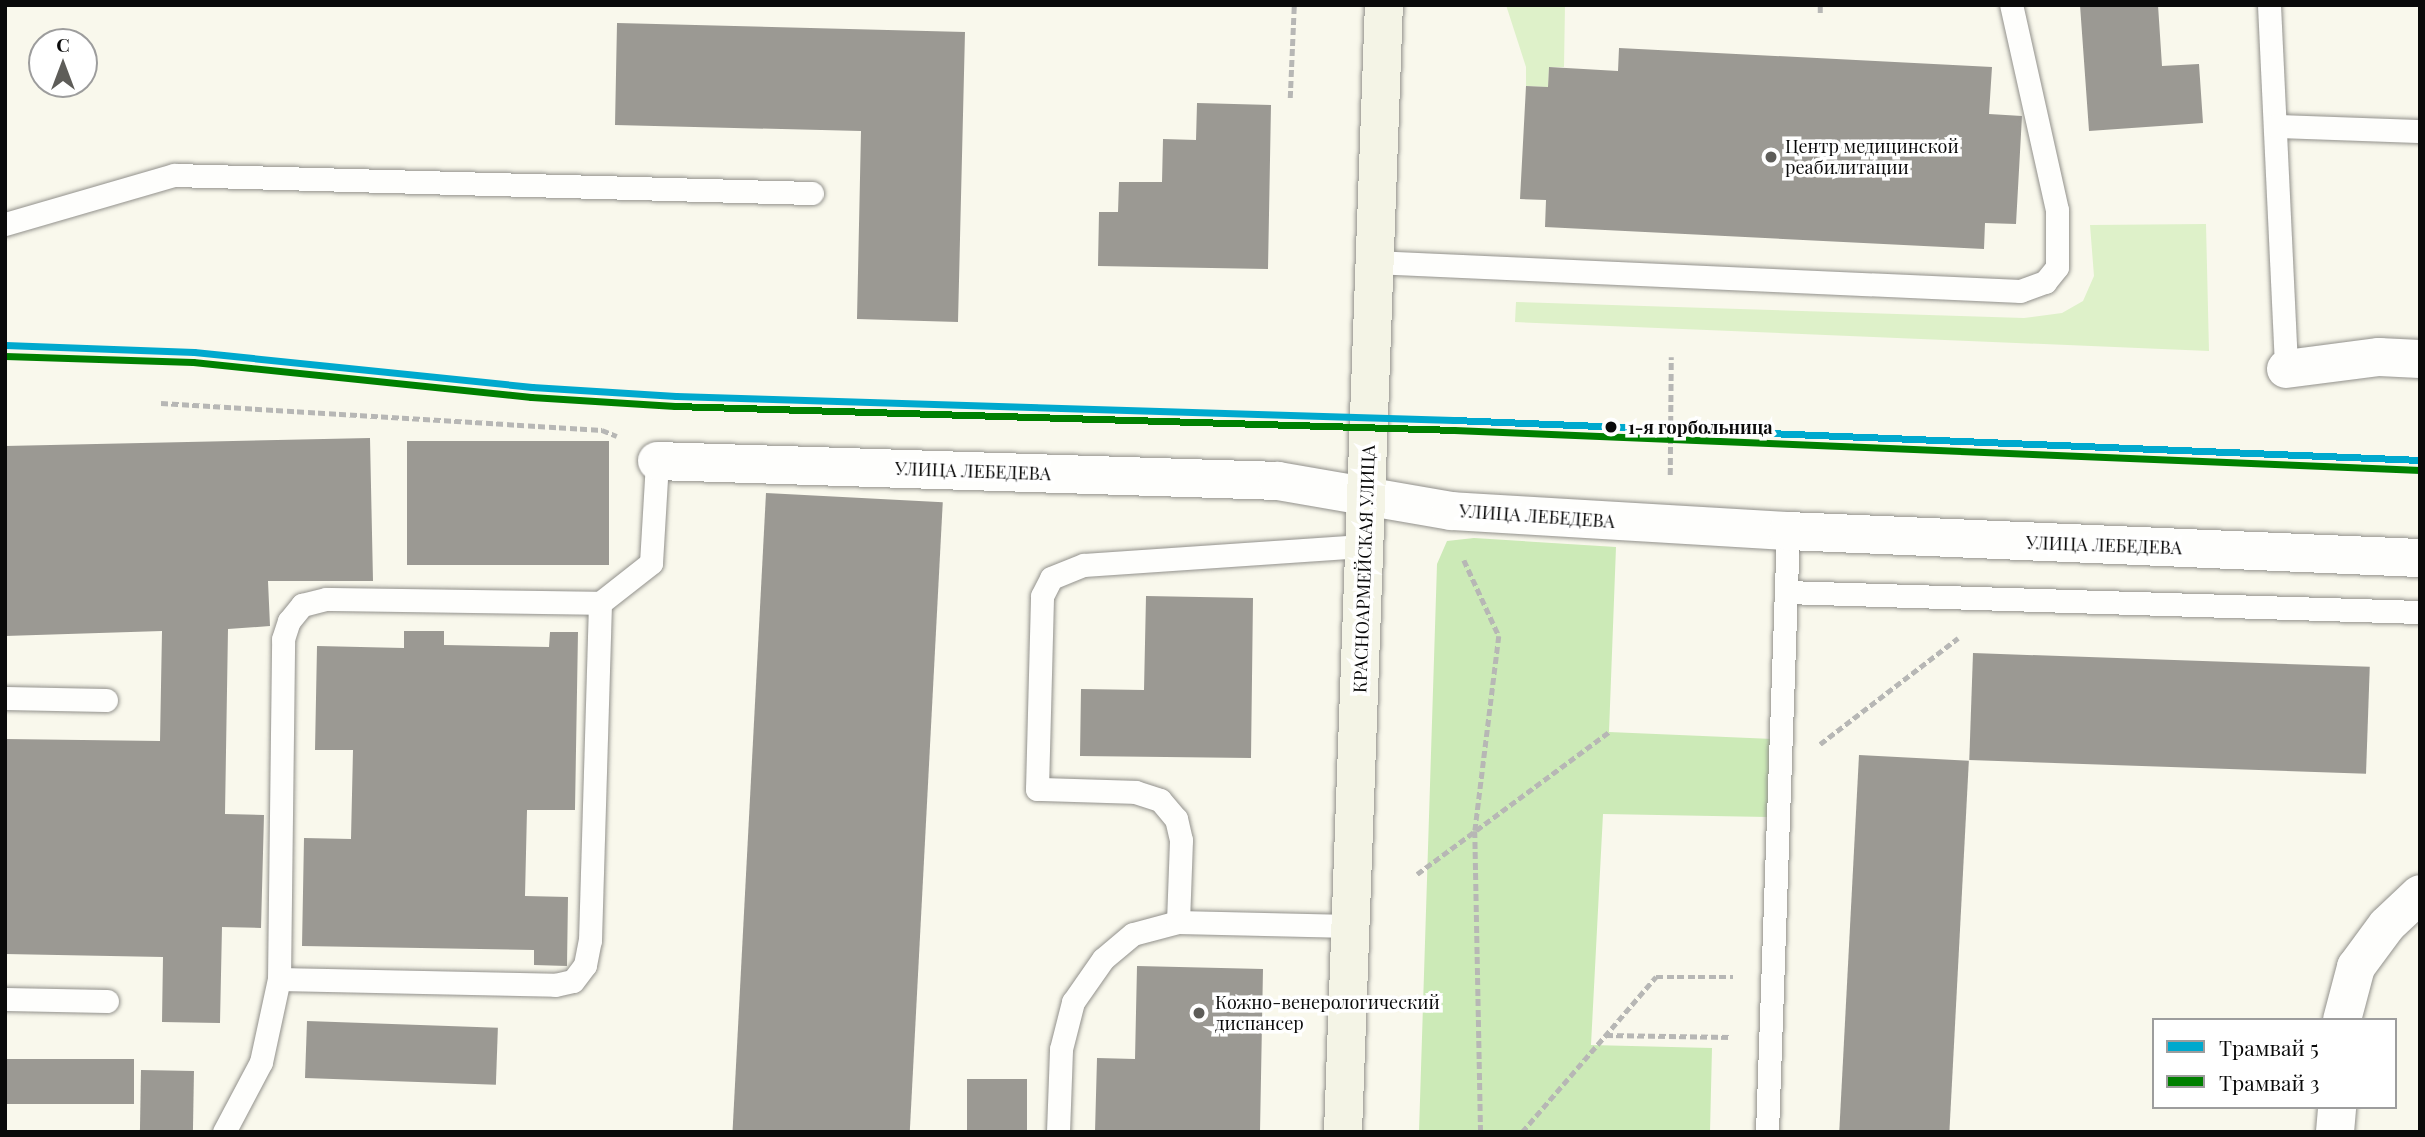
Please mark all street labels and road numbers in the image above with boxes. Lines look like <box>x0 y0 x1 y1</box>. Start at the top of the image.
street label: КРАСНОАРМЕЙСКАЯ УЛИЦА <box>1349 445 1379 693</box>
street label: УЛИЦА ЛЕБЕДЕВА <box>895 457 1051 485</box>
street label: УЛИЦА ЛЕБЕДЕВА <box>1458 500 1616 532</box>
street label: УЛИЦА ЛЕБЕДЕВА <box>2026 531 2182 559</box>

